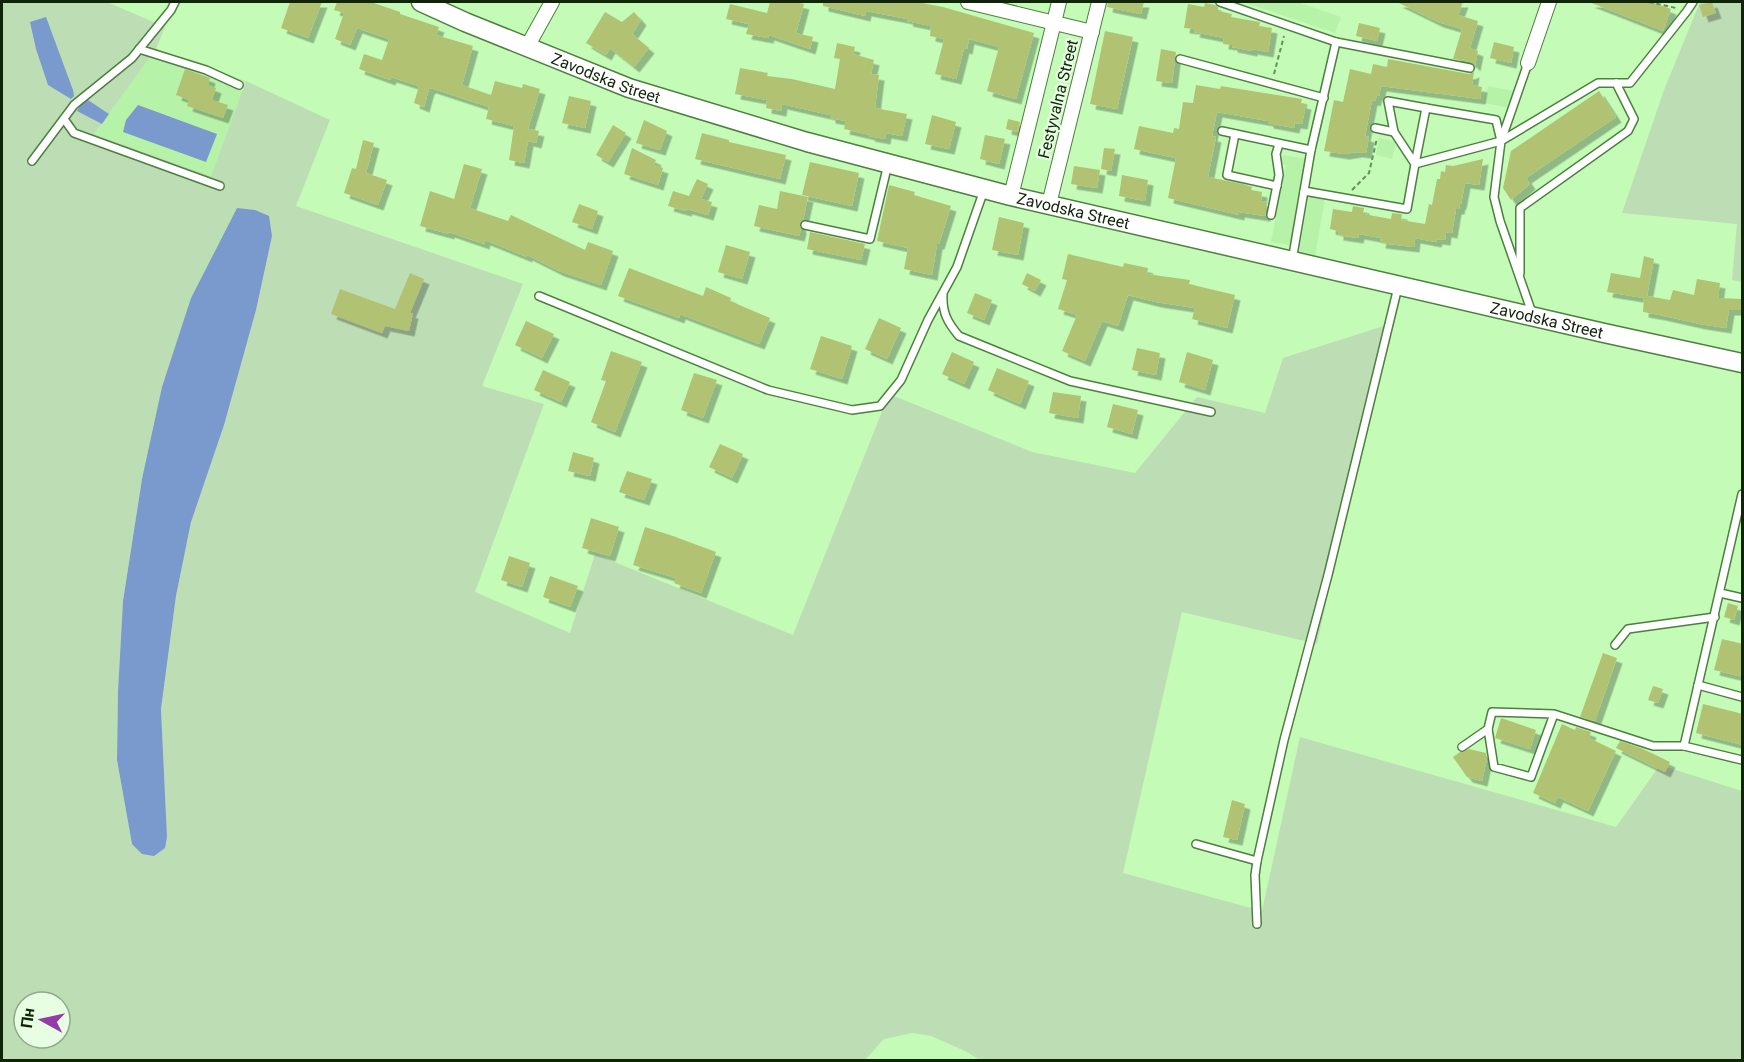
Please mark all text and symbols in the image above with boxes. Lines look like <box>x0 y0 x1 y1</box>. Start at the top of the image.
street label: Festyvalna Street <box>1034 37 1082 161</box>
street label: Zavodska Street <box>549 48 663 107</box>
street label: Zavodska Street <box>1015 188 1131 233</box>
street label: Zavodska Street <box>1488 298 1605 342</box>
north arrow <box>12 990 72 1050</box>
text: Пн <box>17 1007 38 1029</box>

